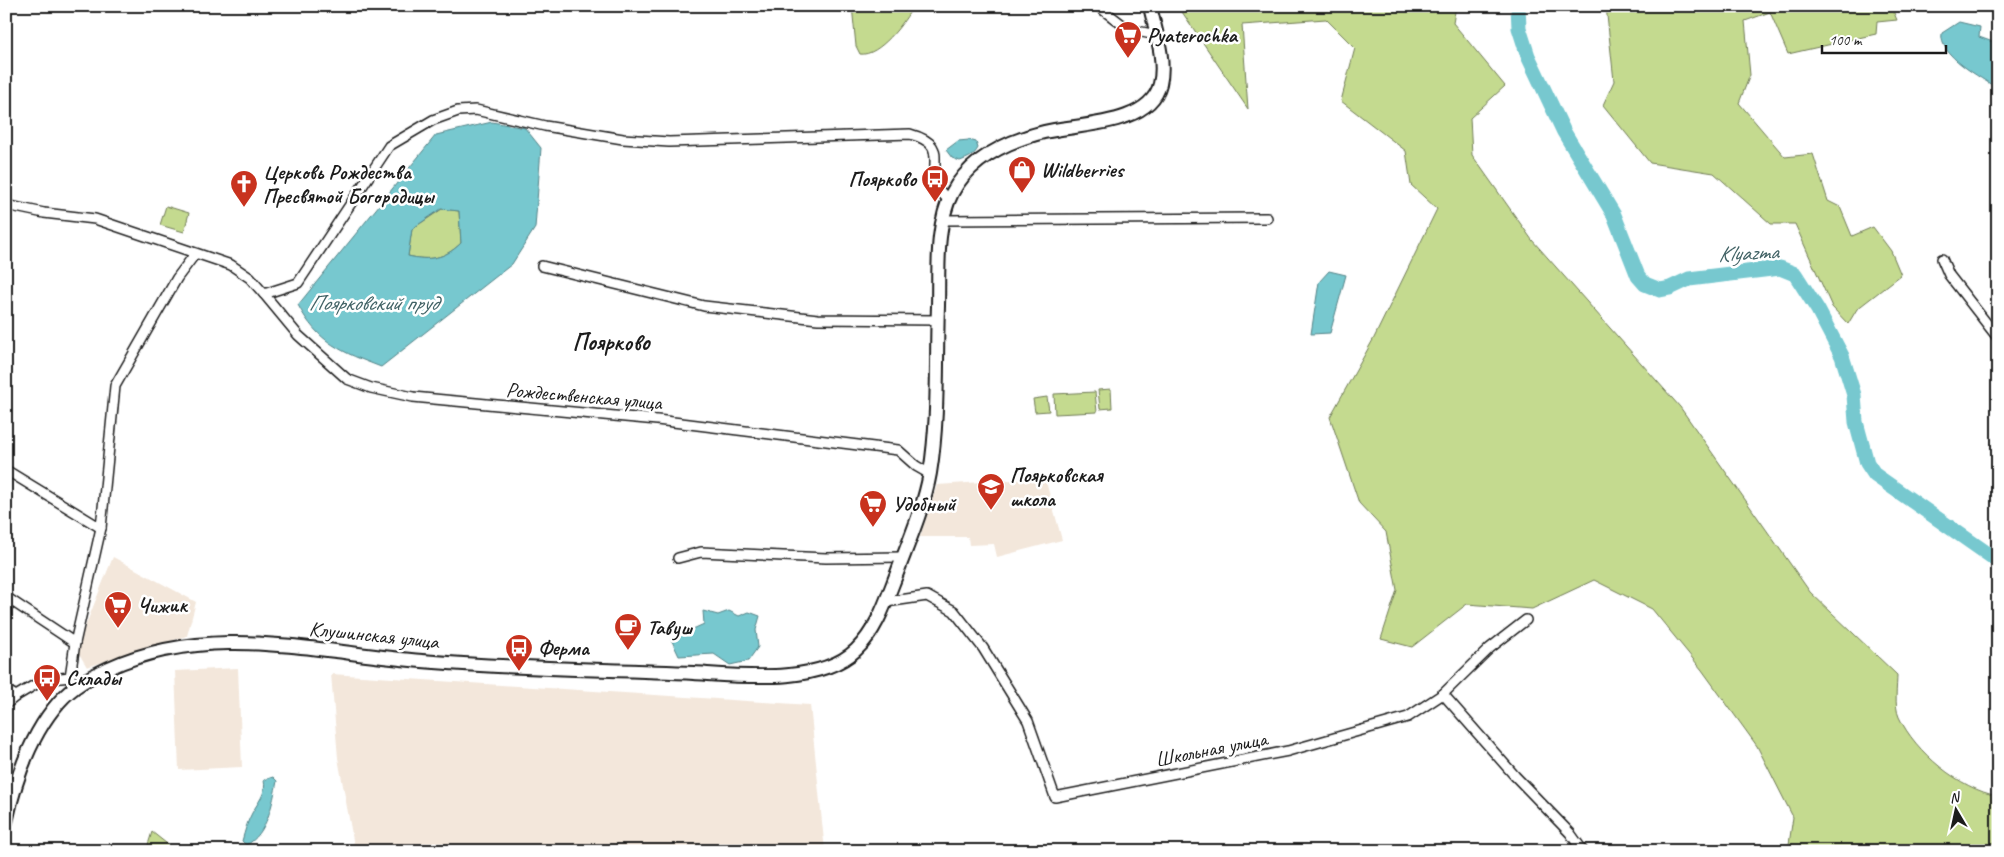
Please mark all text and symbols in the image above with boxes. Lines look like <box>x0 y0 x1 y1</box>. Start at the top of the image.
supermarket icon: Pyaterochka <box>1113 20 1143 59</box>
place label: Pyaterochka <box>1147 22 1238 48</box>
scale bar <box>1822 22 1945 54</box>
text: 100 m <box>1829 31 1863 50</box>
shop icon: Wildberries <box>1007 155 1037 194</box>
place label: Wildberries <box>1041 157 1126 183</box>
place label: Церковь Рождества Пресвятой Богородицы <box>263 159 436 209</box>
bus stop icon: Поярково <box>920 164 950 203</box>
place label: Поярково <box>849 166 917 192</box>
church icon: Церковь Рождества Пресвятой Богородицы <box>229 169 259 208</box>
water label: Klyazma <box>1717 237 1781 269</box>
water label: Поярковский пруд <box>309 289 442 317</box>
district label: Поярково <box>572 327 652 357</box>
street label: Рождественская улица <box>505 376 665 416</box>
place label: Поярковская школа <box>1010 462 1104 512</box>
school or university icon: Поярковская школа <box>976 472 1006 511</box>
supermarket icon: Удобный <box>858 489 888 528</box>
place label: Удобный <box>892 491 957 517</box>
supermarket icon: Чижик <box>103 590 133 629</box>
place label: Чижик <box>137 592 188 618</box>
cafe icon: Тавуш <box>613 612 643 651</box>
place label: Тавуш <box>647 614 693 641</box>
street label: Клушинская улица <box>308 615 442 655</box>
bus stop icon: Ферма <box>504 633 534 672</box>
place label: Ферма <box>538 635 591 661</box>
bus stop icon: Склады <box>32 663 62 702</box>
place label: Склады <box>66 665 123 691</box>
street label: Школьная улица <box>1153 725 1271 773</box>
north arrow <box>1932 784 1982 834</box>
text: N <box>1948 788 1962 807</box>

